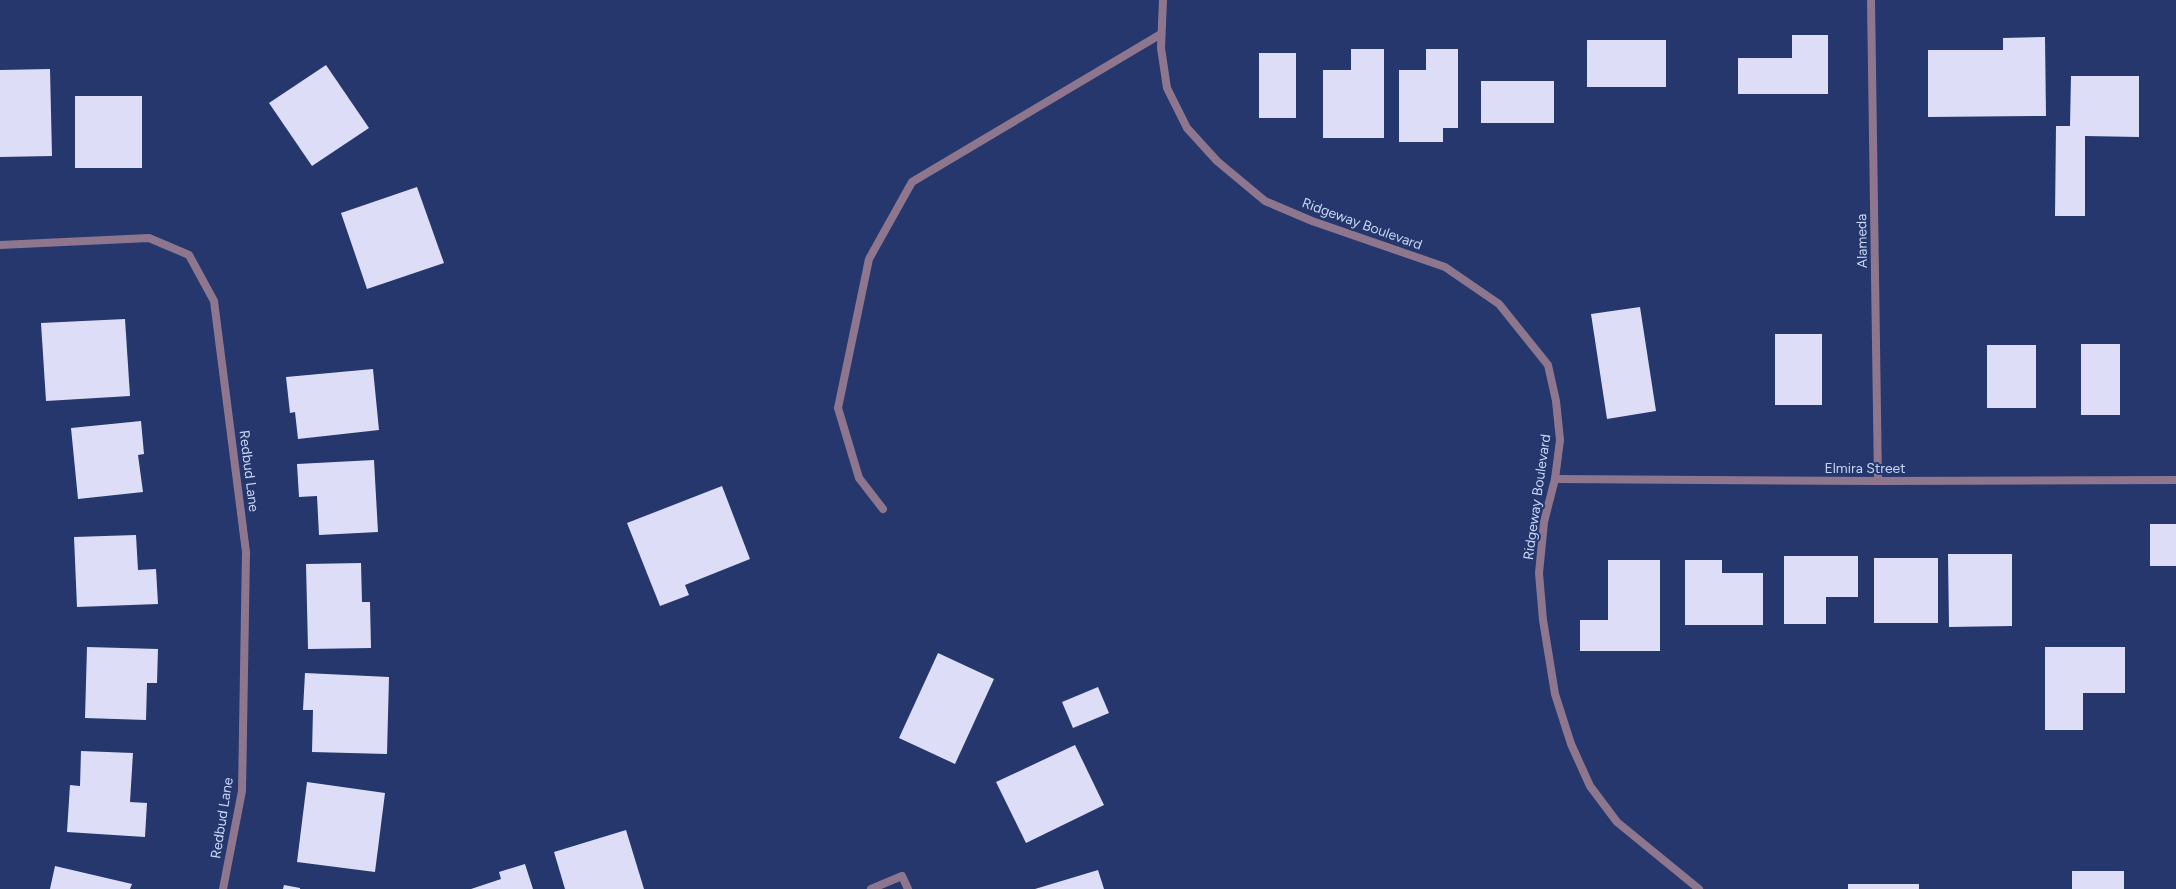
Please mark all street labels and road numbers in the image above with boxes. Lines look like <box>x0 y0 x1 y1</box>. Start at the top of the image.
street label: Ridgeway Boulevard <box>1300 194 1424 254</box>
street label: Alameda <box>1853 214 1871 268</box>
street label: Redbud Lane <box>236 429 262 513</box>
street label: Ridgeway Boulevard <box>1520 433 1554 561</box>
street label: Elmira Street <box>1824 460 1906 477</box>
street label: Redbud Lane <box>207 776 237 860</box>

